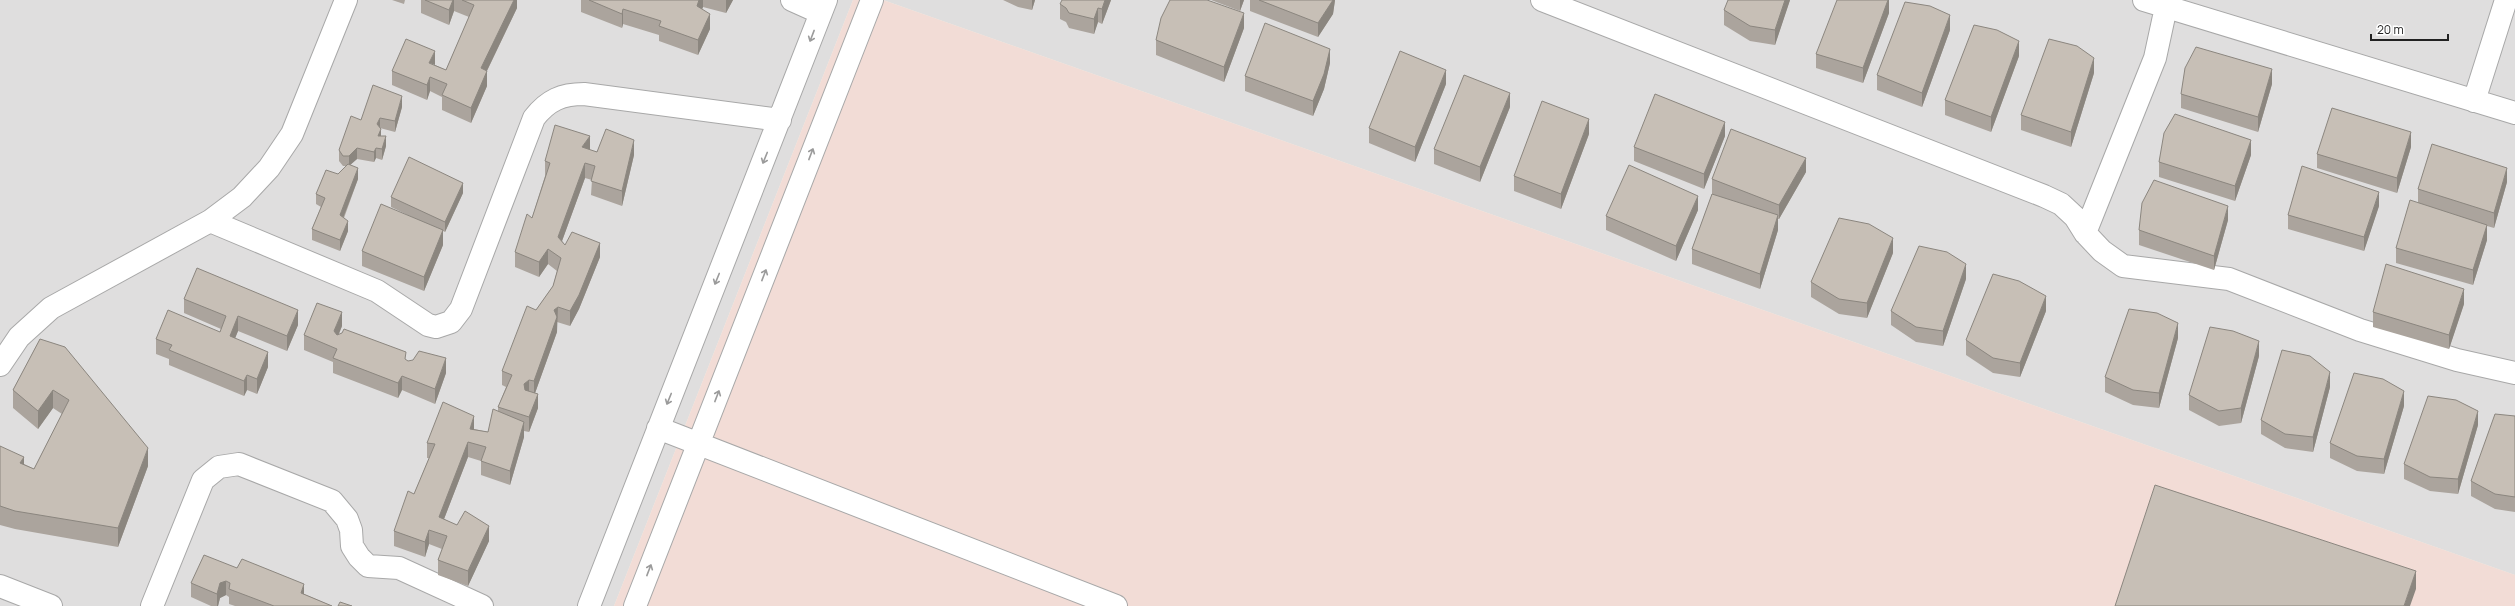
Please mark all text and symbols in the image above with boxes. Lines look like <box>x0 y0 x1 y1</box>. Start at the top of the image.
scale bar <box>2371 16 2448 42</box>
text: 20 m <box>2377 21 2404 38</box>
one-way arrow <box>807 30 815 42</box>
one-way arrow <box>808 149 816 161</box>
one-way arrow <box>760 151 768 163</box>
one-way arrow <box>761 270 768 282</box>
one-way arrow <box>713 272 721 284</box>
one-way arrow <box>713 391 721 403</box>
one-way arrow <box>665 393 673 405</box>
one-way arrow <box>646 564 653 576</box>

